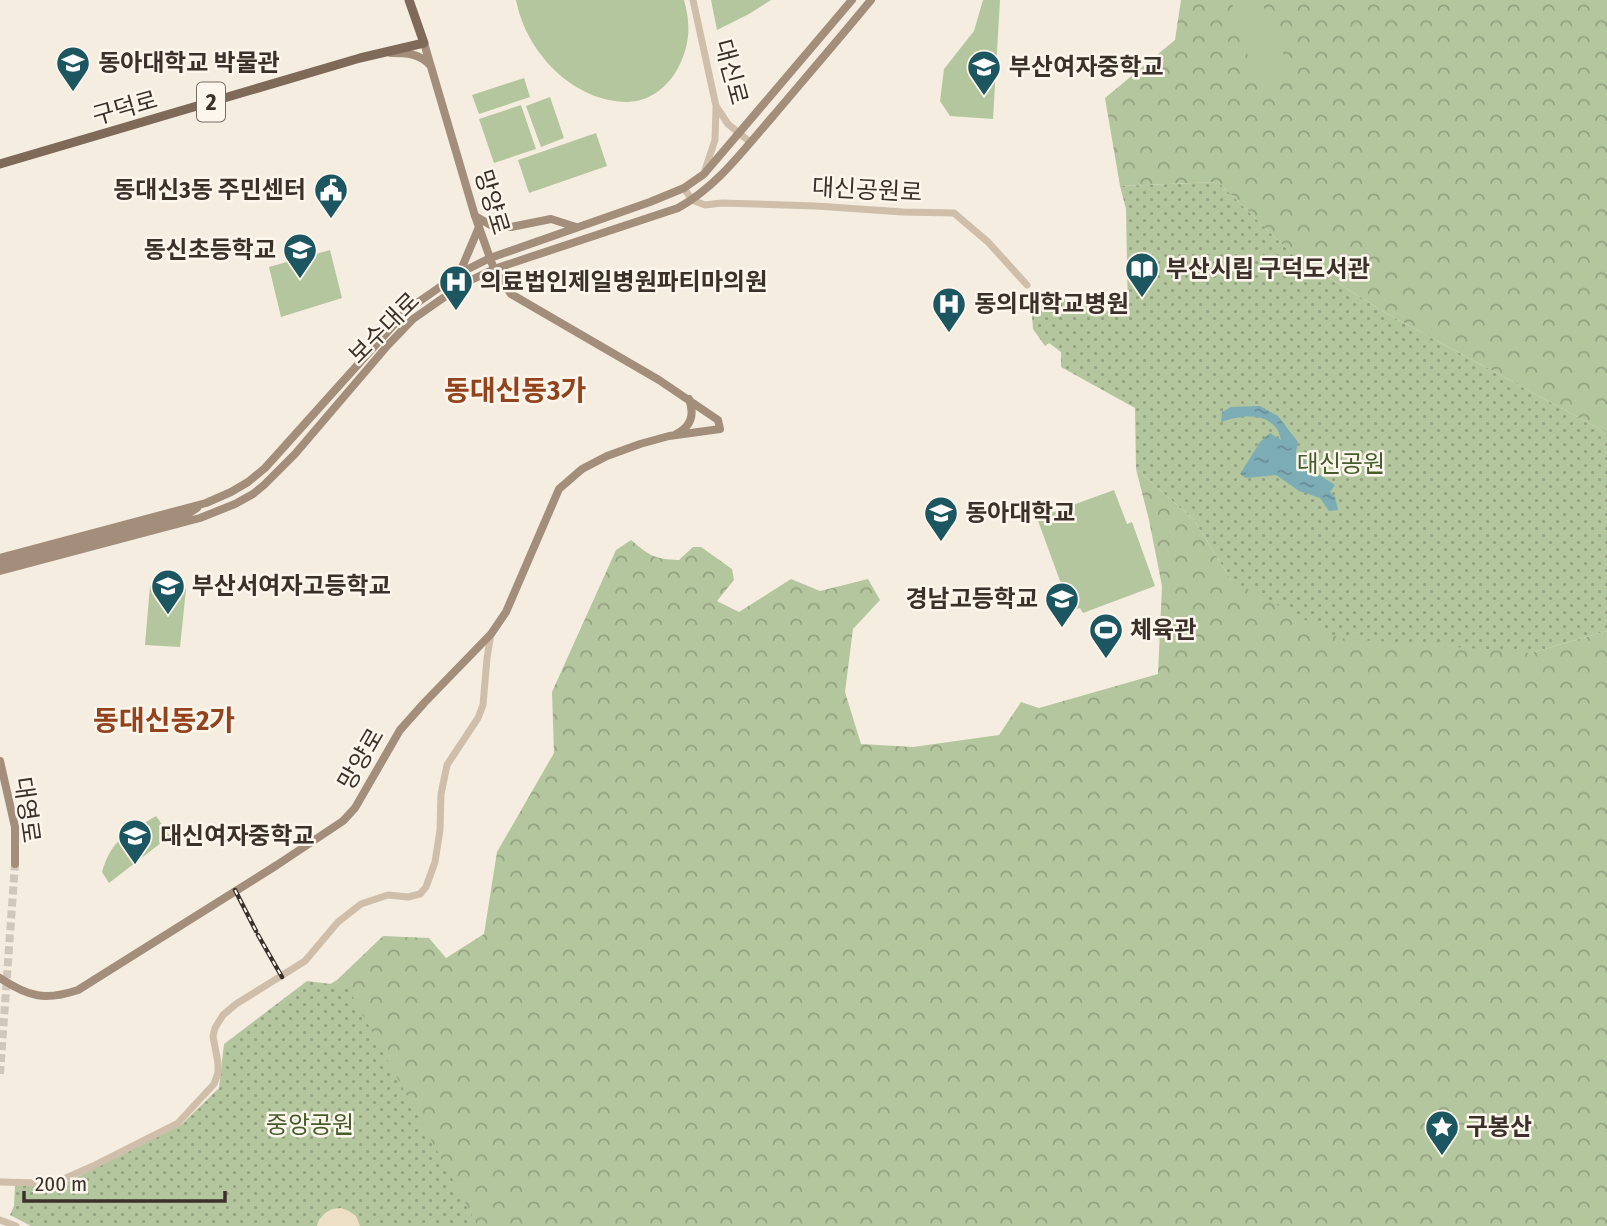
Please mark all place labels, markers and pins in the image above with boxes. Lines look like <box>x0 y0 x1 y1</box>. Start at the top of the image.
school or university icon: 동아대학교 박물관 <box>54 44 92 93</box>
school or university icon: 부산여자중학교 <box>965 48 1003 97</box>
place label: 동아대학교 박물관 <box>98 49 280 77</box>
place label: 부산여자중학교 <box>1009 53 1164 81</box>
public building icon: 동대신3동 주민센터 <box>312 171 350 220</box>
place label: 동대신3동 주민센터 <box>113 176 306 204</box>
school or university icon: 동신초등학교 <box>281 231 319 280</box>
place label: 동신초등학교 <box>144 236 276 264</box>
library icon: 부산시립 구덕도서관 <box>1123 250 1161 299</box>
place label: 부산시립 구덕도서관 <box>1166 255 1370 283</box>
hospital icon: 의료법인제일병원파티마의원 <box>437 263 475 312</box>
place label: 의료법인제일병원파티마의원 <box>480 268 767 296</box>
hospital icon: 동의대학교병원 <box>930 285 968 334</box>
place label: 동의대학교병원 <box>974 290 1129 318</box>
school or university icon: 동아대학교 <box>922 494 960 543</box>
place label: 동아대학교 <box>965 499 1075 527</box>
school or university icon: 부산서여자고등학교 <box>149 567 187 616</box>
place label: 부산서여자고등학교 <box>192 572 391 600</box>
school or university icon: 경남고등학교 <box>1043 580 1081 629</box>
place label: 경남고등학교 <box>906 585 1038 613</box>
sports icon: 체육관 <box>1087 611 1125 660</box>
place label: 체육관 <box>1130 616 1196 644</box>
school or university icon: 대신여자중학교 <box>116 817 154 866</box>
place label: 대신여자중학교 <box>160 822 315 850</box>
place icon: 구봉산 <box>1423 1108 1461 1157</box>
place label: 구봉산 <box>1466 1113 1532 1141</box>

